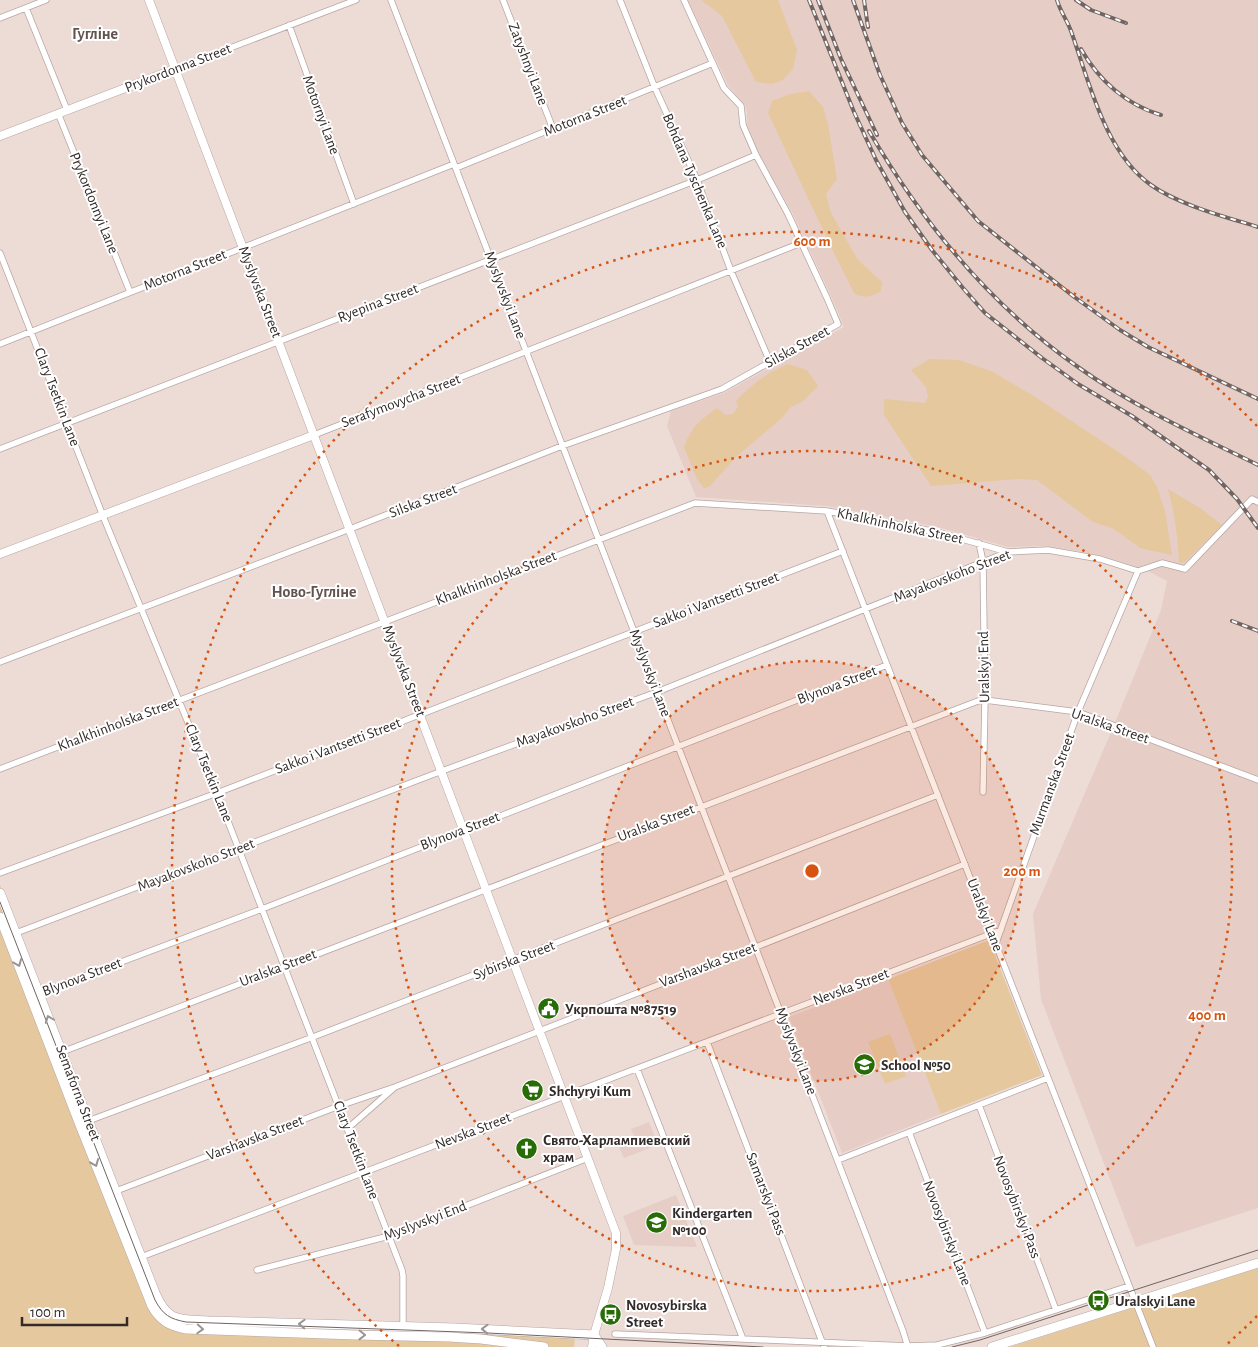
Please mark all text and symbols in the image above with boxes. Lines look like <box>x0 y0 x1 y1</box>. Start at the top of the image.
street label: Zatyshnyi Lane <box>505 21 551 107</box>
district label: Гугліне <box>72 26 118 43</box>
street label: Prykordonna Street <box>123 41 233 95</box>
street label: Motornyi Lane <box>300 73 342 157</box>
street label: Motorna Street <box>541 92 629 139</box>
street label: Bohdana Tyschenka Lane <box>660 111 730 251</box>
street label: Prykordonnyi Lane <box>67 150 121 256</box>
text: 600 m <box>793 234 831 249</box>
street label: Myslyvska Street <box>236 244 284 340</box>
street label: Motorna Street <box>141 246 229 293</box>
street label: Myslyvskyi Lane <box>481 249 529 341</box>
street label: Ryepina Street <box>336 281 420 325</box>
street label: Silska Street <box>762 323 832 371</box>
street label: Clary Tsetkin Lane <box>31 346 83 448</box>
street label: Serafymovycha Street <box>339 371 463 431</box>
street label: Silska Street <box>387 481 459 521</box>
street label: Khalkhinholska Street <box>836 505 965 547</box>
street label: Mayakovskoho Street <box>891 547 1013 605</box>
street label: Khalkhinholska Street <box>433 548 559 608</box>
street label: Sakko i Vantsetti Street <box>651 569 781 631</box>
district label: Ново-Гугліне <box>271 584 357 601</box>
street label: Myslyvska Street <box>380 623 428 719</box>
street label: Myslyvskyi Lane <box>626 627 674 719</box>
street label: Uralskyi End <box>976 631 992 703</box>
street label: Blynova Street <box>795 663 879 707</box>
street label: Khalkhinholska Street <box>55 694 181 754</box>
street label: Mayakovskoho Street <box>514 694 636 750</box>
street label: Uralska Street <box>1069 706 1151 746</box>
street label: Sakko i Vantsetti Street <box>273 715 403 777</box>
street label: Clary Tsetkin Lane <box>183 722 235 824</box>
street label: Murmanska Street <box>1027 731 1077 837</box>
street label: Uralska Street <box>615 801 697 845</box>
street label: Blynova Street <box>418 809 502 853</box>
street label: Mayakovskoho Street <box>135 836 257 894</box>
centre of rings <box>803 862 821 880</box>
text: 200 m <box>1003 864 1041 879</box>
street label: Uralskyi Lane <box>964 876 1006 954</box>
street label: Sybirska Street <box>471 937 557 982</box>
street label: Varshavska Street <box>657 940 759 990</box>
street label: Uralska Street <box>237 946 319 990</box>
street label: Blynova Street <box>40 955 124 999</box>
one-way arrow <box>12 958 22 967</box>
street label: Nevska Street <box>811 966 891 1008</box>
public building icon: Укрпошта №87519 <box>537 997 561 1021</box>
place label: Укрпошта №87519 <box>565 1002 677 1017</box>
street label: Myslyvskyi Lane <box>772 1005 820 1097</box>
text: 400 m <box>1188 1008 1226 1023</box>
one-way arrow <box>45 1016 55 1024</box>
street label: Semaforna Street <box>53 1043 103 1143</box>
school or university icon: School №50 <box>853 1053 877 1077</box>
place label: School №50 <box>881 1058 951 1073</box>
supermarket icon: Shchyryi Kum <box>521 1079 545 1103</box>
place label: Shchyryi Kum <box>549 1084 631 1099</box>
street label: Clary Tsetkin Lane <box>330 1099 382 1201</box>
street label: Nevska Street <box>433 1110 513 1152</box>
street label: Varshavska Street <box>204 1113 306 1163</box>
place label: Свято-Харлампиевский храм <box>543 1133 691 1165</box>
church icon: Свято-Харлампиевский храм <box>515 1137 539 1161</box>
street label: Samarskyi Pass <box>743 1150 789 1238</box>
street label: Novosybirskyi Pass <box>990 1153 1044 1261</box>
one-way arrow <box>89 1158 100 1167</box>
street label: Novosybirskyi Lane <box>920 1178 974 1288</box>
street label: Myslyvskyi End <box>381 1198 469 1244</box>
place label: Kindergarten №100 <box>672 1206 753 1238</box>
school or university icon: Kindergarten №100 <box>644 1210 668 1234</box>
bus stop icon: Uralskyi Lane <box>1087 1289 1111 1313</box>
scale bar <box>22 1294 128 1326</box>
place label: Uralskyi Lane <box>1115 1294 1195 1309</box>
place label: Novosybirska Street <box>626 1298 707 1330</box>
bus stop icon: Novosybirska Street <box>598 1302 622 1326</box>
text: 100 m <box>30 1305 65 1320</box>
one-way arrow <box>297 1319 305 1330</box>
one-way arrow <box>196 1324 204 1335</box>
one-way arrow <box>481 1324 489 1335</box>
one-way arrow <box>358 1330 366 1340</box>

